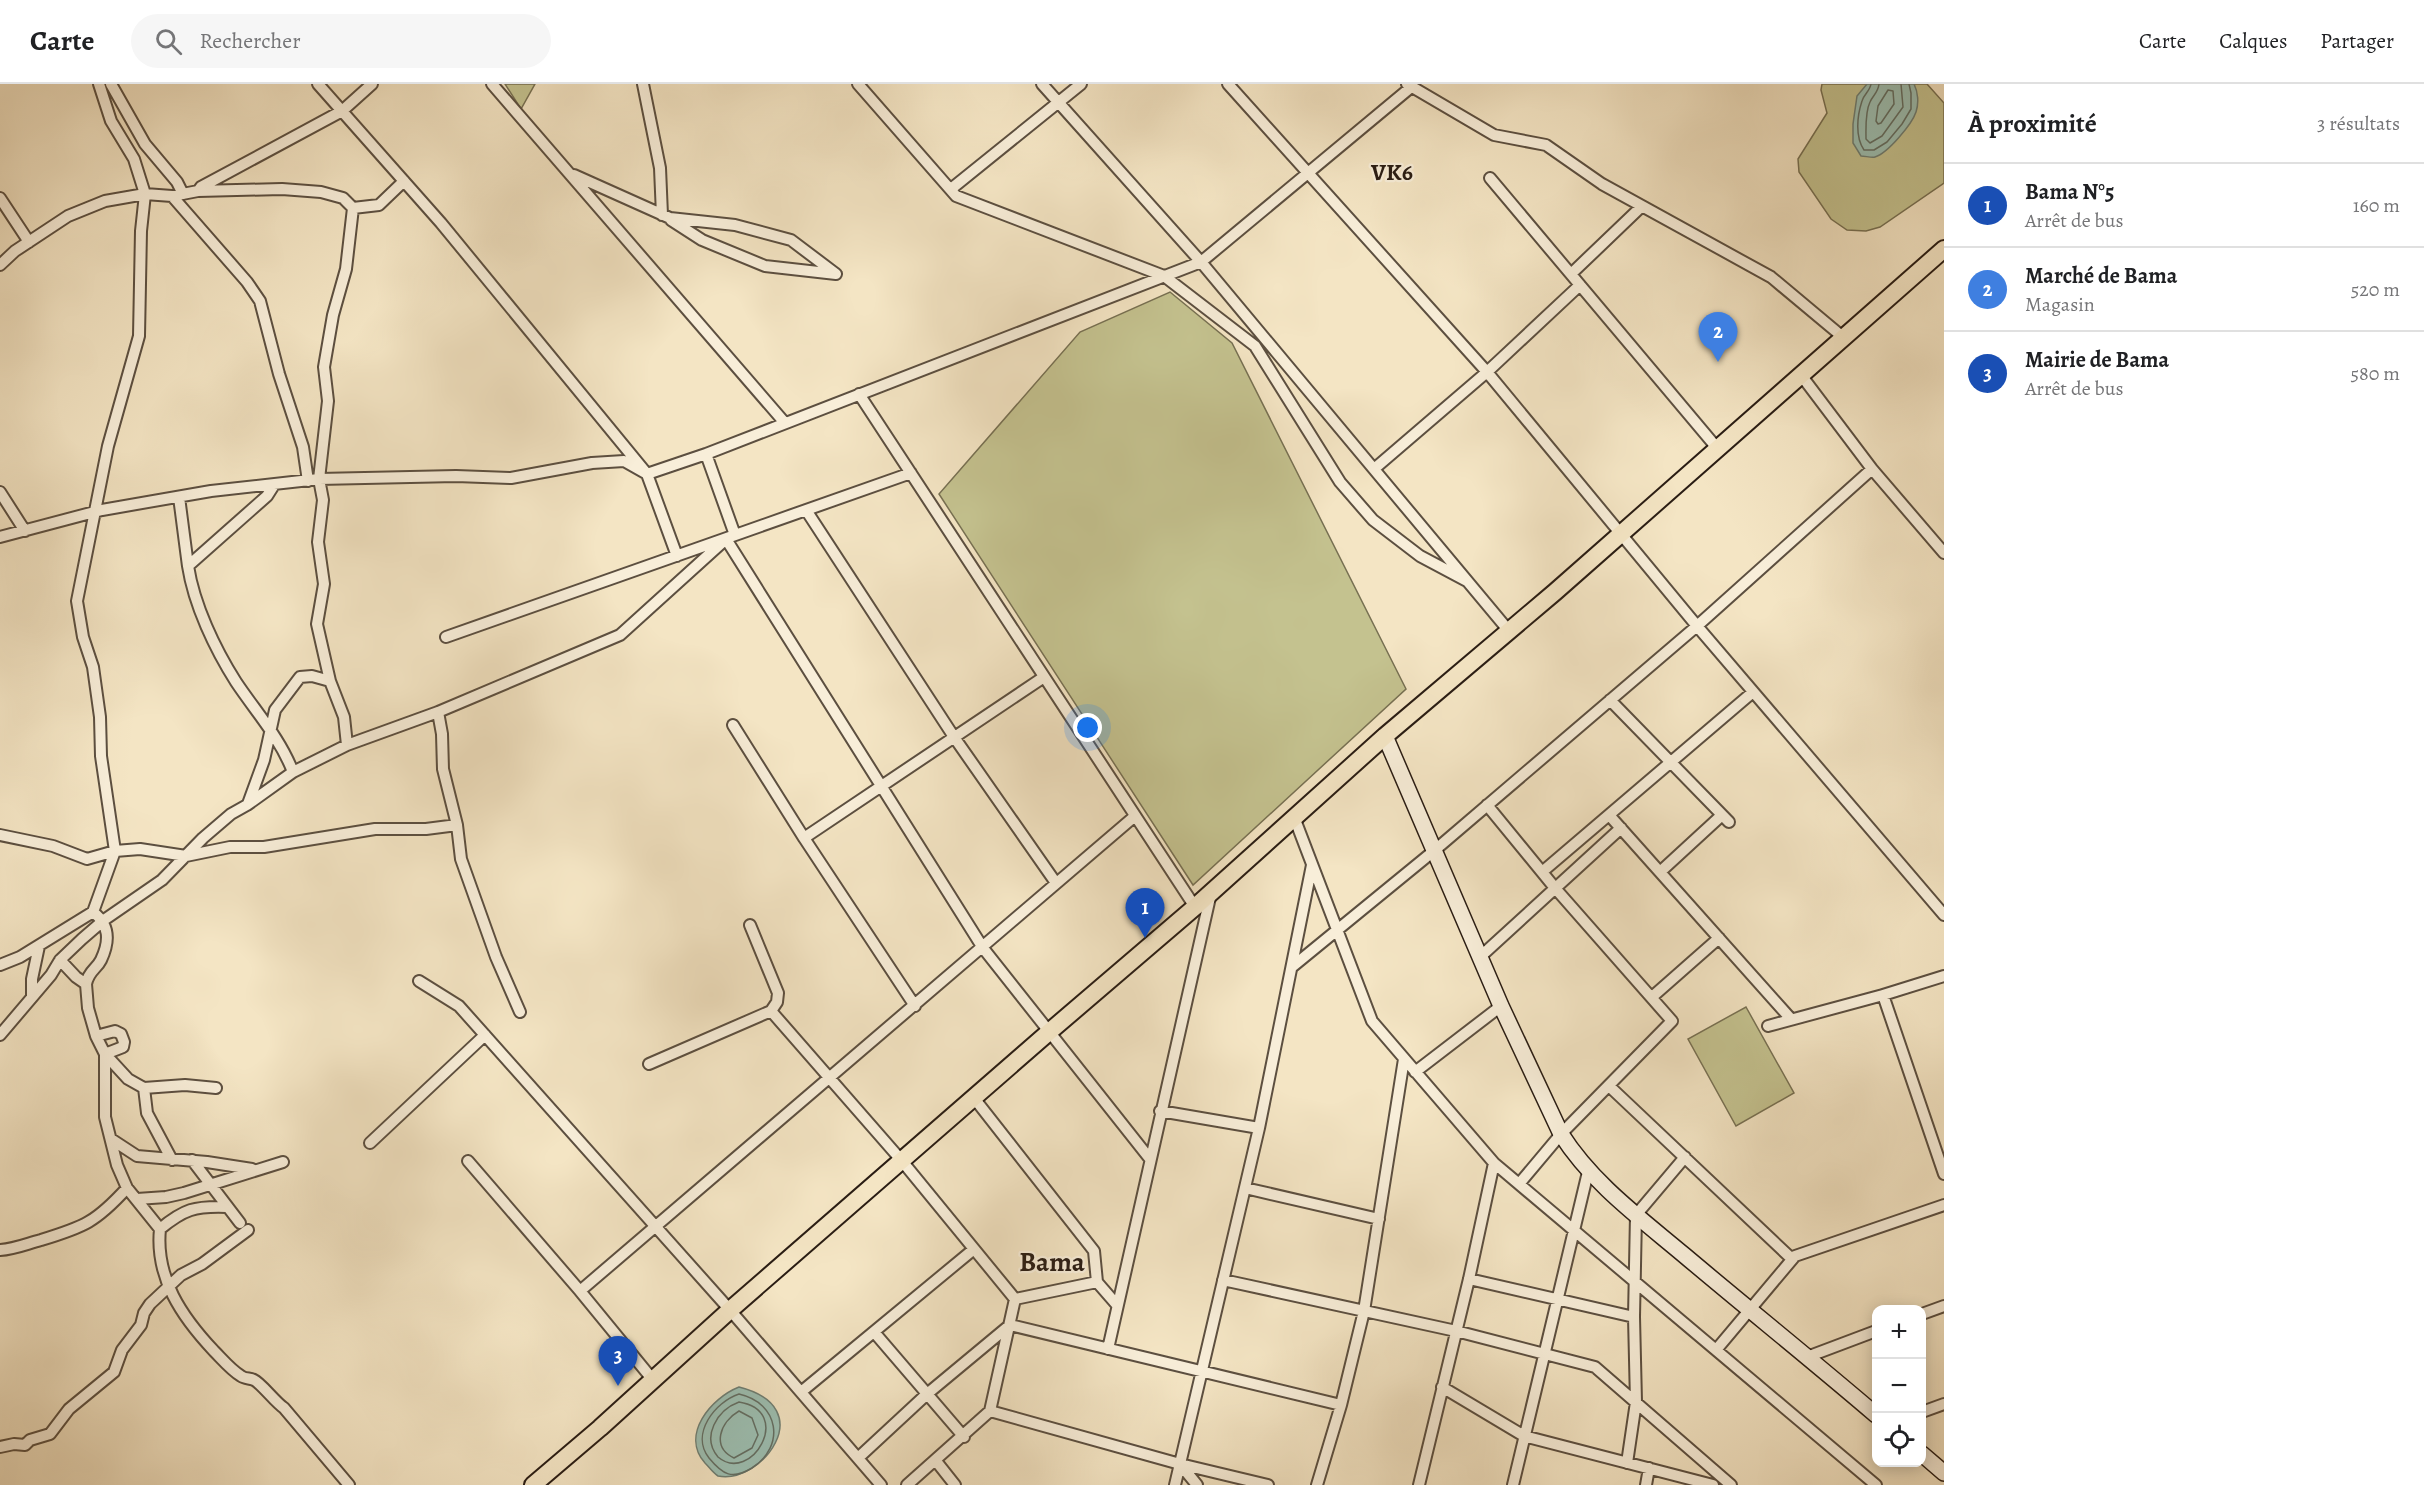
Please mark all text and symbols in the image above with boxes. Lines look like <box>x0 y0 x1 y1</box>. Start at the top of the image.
search box <box>131 14 551 68</box>
text: Carte <box>30 22 95 60</box>
icon: search <box>152 25 185 58</box>
text: Rechercher <box>200 26 301 56</box>
text: Carte <box>2139 27 2186 55</box>
text: Calques <box>2219 27 2287 55</box>
text: Partager <box>2320 27 2394 55</box>
text: À proximité <box>1968 106 2097 141</box>
text: 3 résultats <box>2317 110 2400 137</box>
district label: VK6 <box>1370 156 1413 188</box>
text: Bama N°5 <box>2025 177 2114 207</box>
text: 1 <box>1984 192 1991 219</box>
text: 160 m <box>2353 192 2400 219</box>
text: Arrêt de bus <box>2025 207 2124 234</box>
text: Marché de Bama <box>2025 261 2177 291</box>
text: 2 <box>1983 276 1992 303</box>
text: 520 m <box>2351 276 2400 303</box>
text: Magasin <box>2025 291 2095 318</box>
pin: 2 <box>1698 312 1738 362</box>
text: Mairie de Bama <box>2025 345 2169 375</box>
text: 3 <box>1983 360 1992 387</box>
text: 580 m <box>2350 360 2400 387</box>
text: Arrêt de bus <box>2025 375 2124 402</box>
your location <box>1073 713 1102 742</box>
pin: 1 <box>1126 888 1164 938</box>
district label: Bama <box>1019 1244 1085 1280</box>
map controls <box>1872 1305 1926 1467</box>
button: + <box>1872 1305 1926 1359</box>
pin: 3 <box>598 1336 638 1386</box>
button: − <box>1872 1359 1926 1413</box>
button: locate <box>1872 1413 1926 1467</box>

